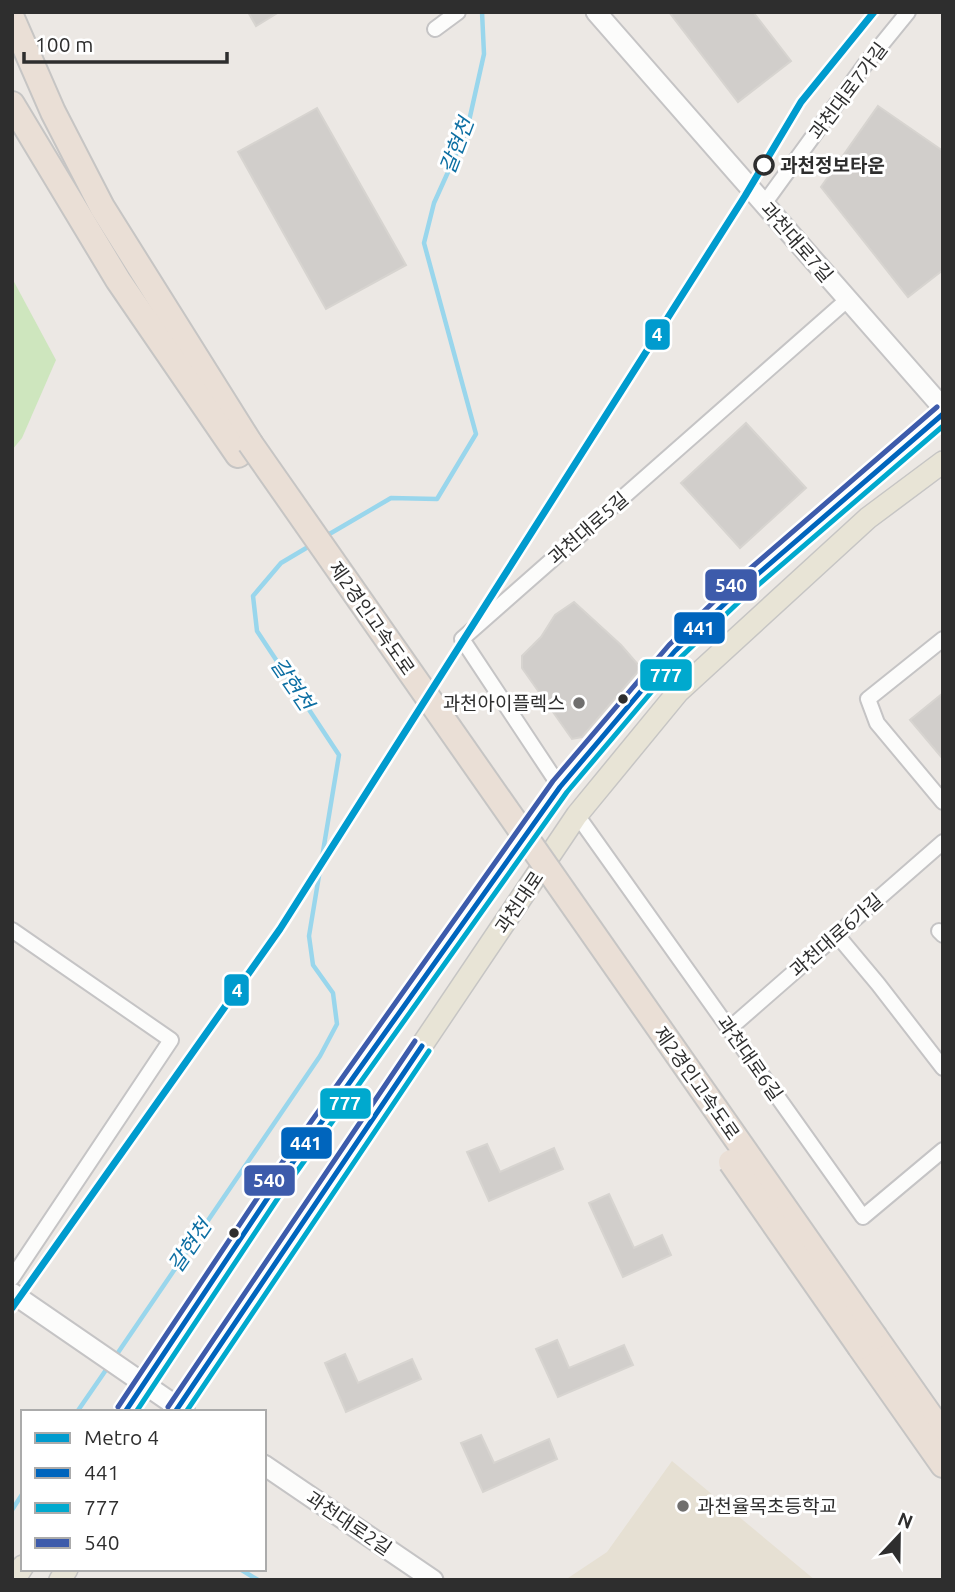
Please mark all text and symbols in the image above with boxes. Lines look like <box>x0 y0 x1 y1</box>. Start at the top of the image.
scale bar <box>24 21 228 65</box>
text: 100 m <box>35 32 93 56</box>
street label: 과천대로7가길 <box>804 38 892 144</box>
water label: 갈현천 <box>434 112 479 177</box>
place label: 과천정보타운 <box>780 154 885 176</box>
marker: 과천정보타운 <box>754 155 774 175</box>
street label: 과천대로7길 <box>757 198 837 286</box>
line badge: 4 <box>644 318 671 351</box>
text: 4 <box>652 323 663 345</box>
street label: 과천대로5길 <box>544 488 632 568</box>
street label: 제2경인고속도로 <box>325 557 419 679</box>
line badge: 540 <box>704 568 758 602</box>
text: 540 <box>715 574 747 596</box>
line badge: 441 <box>673 611 726 645</box>
text: 441 <box>683 617 715 639</box>
water label: 갈현천 <box>267 653 320 716</box>
line badge: 777 <box>639 658 693 692</box>
text: 777 <box>650 664 682 686</box>
place label: 과천아이플렉스 <box>443 692 565 714</box>
unlabelled marker <box>616 692 630 706</box>
marker: 과천아이플렉스 <box>571 695 587 711</box>
street label: 과천대로 <box>490 867 548 937</box>
street label: 과천대로6가길 <box>785 889 887 981</box>
line badge: 4 <box>223 973 250 1007</box>
text: 4 <box>232 979 243 1001</box>
street label: 과천대로6길 <box>713 1012 787 1104</box>
street label: 제2경인고속도로 <box>650 1022 744 1144</box>
line badge: 777 <box>319 1087 372 1120</box>
text: 777 <box>329 1092 361 1114</box>
line badge: 441 <box>280 1126 333 1160</box>
text: 441 <box>290 1132 322 1154</box>
line badge: 540 <box>243 1164 296 1197</box>
text: 540 <box>253 1169 285 1191</box>
water label: 갈현천 <box>163 1212 217 1276</box>
unlabelled marker <box>227 1226 241 1240</box>
legend <box>21 1410 266 1571</box>
text: Metro 4 <box>84 1425 159 1449</box>
text: 441 <box>84 1460 120 1484</box>
street label: 과천대로2길 <box>302 1486 396 1560</box>
text: 777 <box>84 1495 120 1519</box>
place label: 과천율목초등학교 <box>697 1495 837 1517</box>
marker: 과천율목초등학교 <box>675 1498 691 1514</box>
north arrow <box>864 1501 934 1571</box>
text: N <box>895 1507 916 1533</box>
text: 540 <box>84 1530 120 1554</box>

